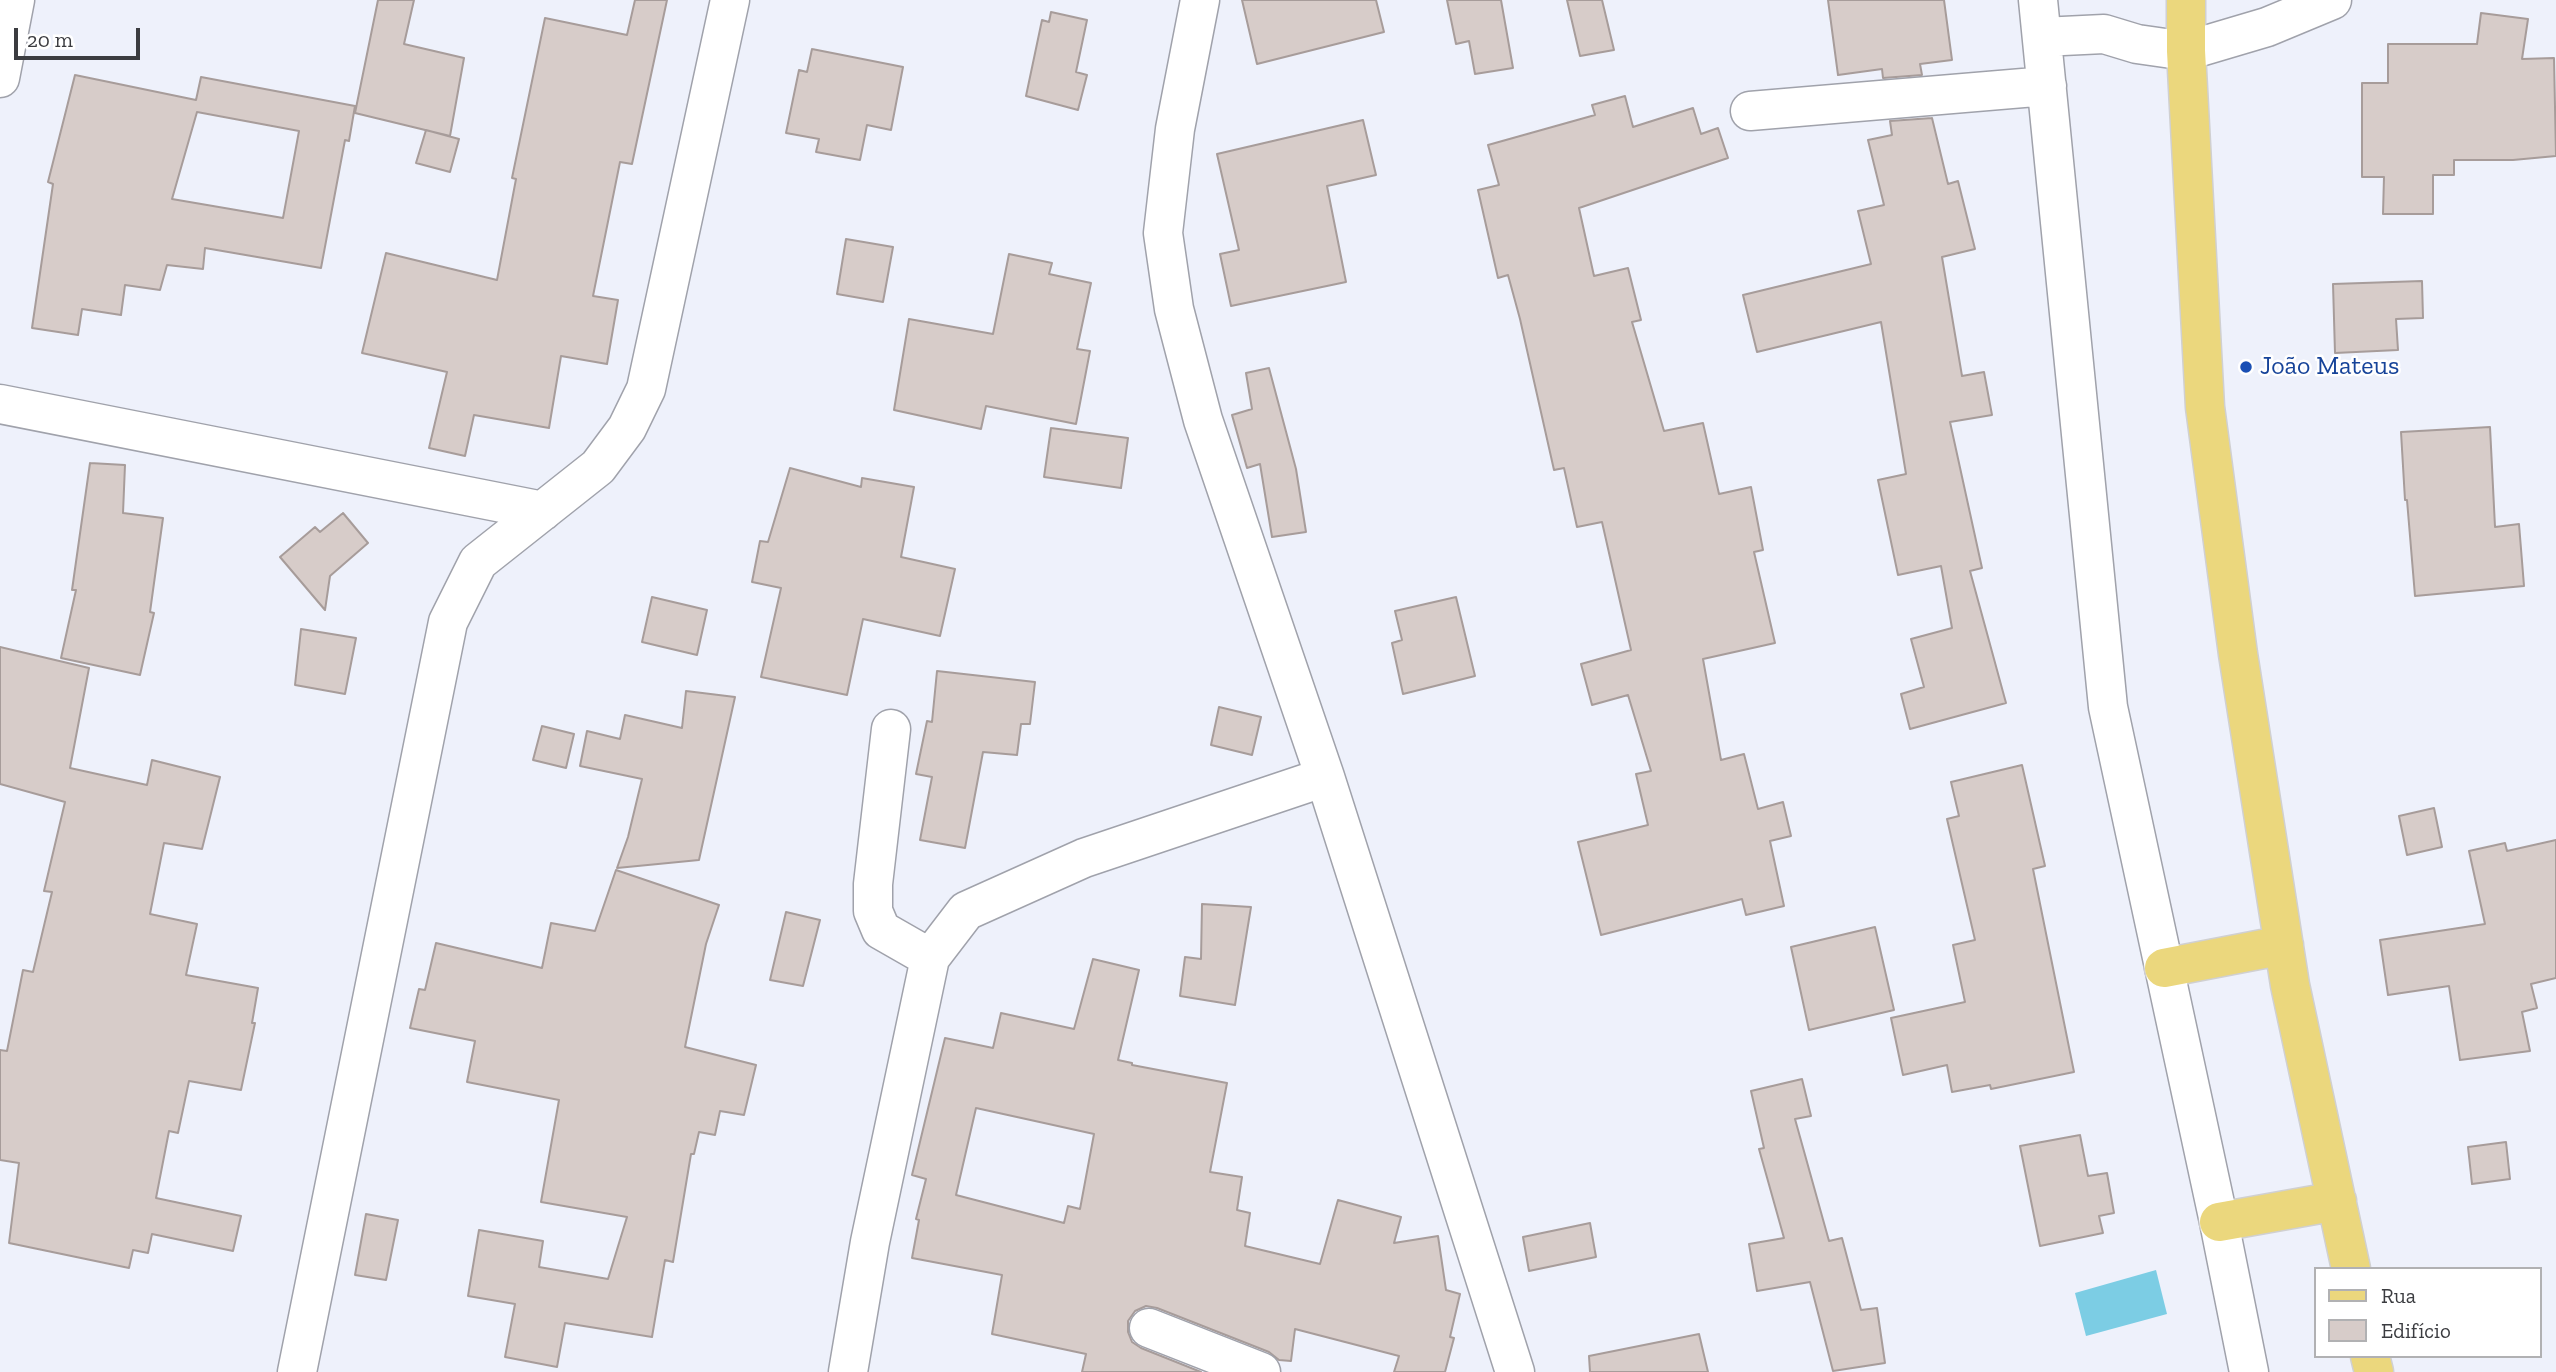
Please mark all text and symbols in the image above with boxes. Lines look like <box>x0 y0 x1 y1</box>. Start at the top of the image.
scale bar <box>18 14 144 58</box>
text: 20 m <box>27 27 73 52</box>
place label: João Mateus <box>2260 351 2399 383</box>
marker: João Mateus <box>2238 359 2254 375</box>
legend <box>2314 1267 2542 1358</box>
text: Rua <box>2381 1283 2416 1308</box>
text: Edifício <box>2381 1318 2451 1343</box>

